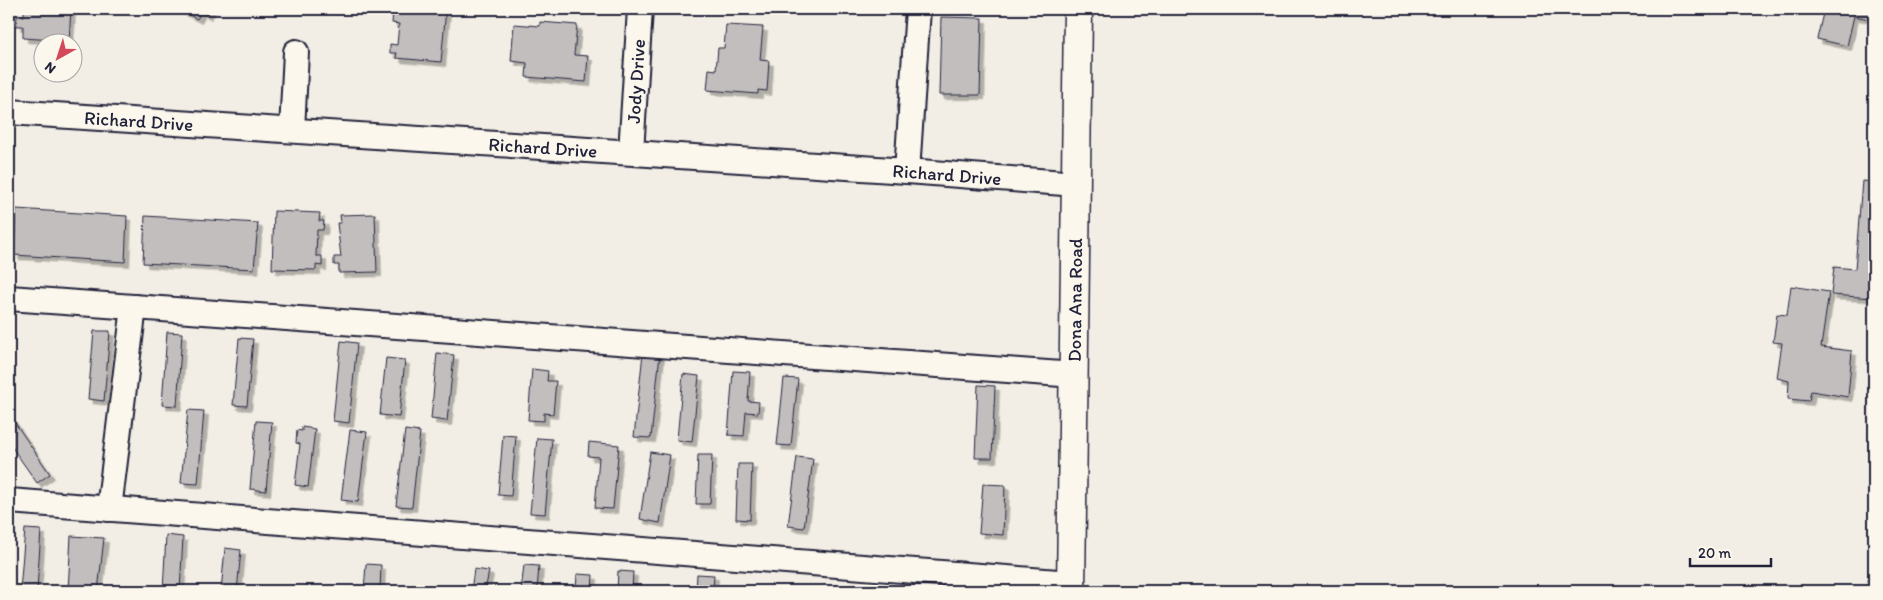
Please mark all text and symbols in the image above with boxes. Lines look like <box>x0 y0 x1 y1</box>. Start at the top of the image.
north arrow <box>32 32 82 82</box>
street label: Jody Drive <box>622 38 650 124</box>
text: N <box>41 58 59 77</box>
street label: Richard Drive <box>83 106 194 136</box>
street label: Richard Drive <box>488 133 598 163</box>
street label: Richard Drive <box>892 159 1002 190</box>
street label: Dona Ana Road <box>1063 237 1087 362</box>
scale bar <box>1690 535 1772 567</box>
text: 20 m <box>1698 544 1732 562</box>

